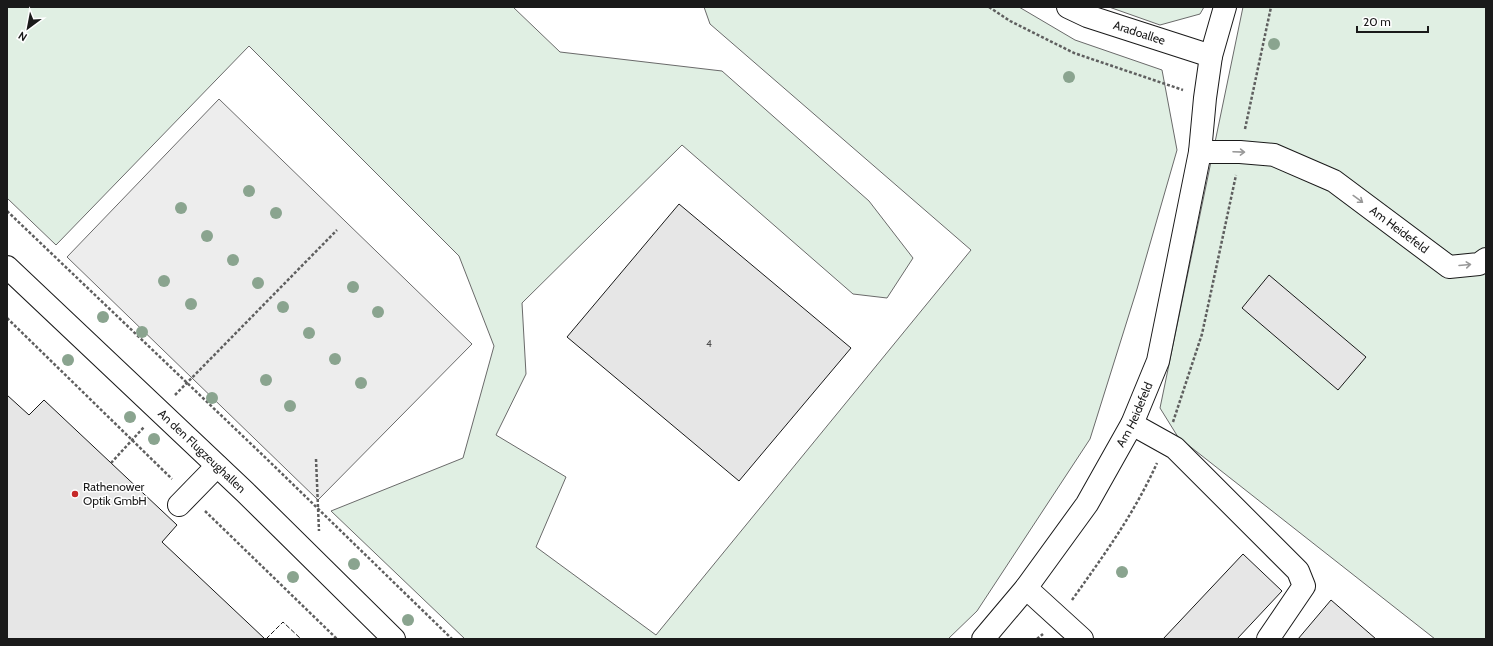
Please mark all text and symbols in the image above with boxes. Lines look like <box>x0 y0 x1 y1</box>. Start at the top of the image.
north arrow <box>8 8 48 48</box>
scale bar <box>1357 8 1428 34</box>
text: 20 m <box>1363 14 1391 29</box>
street label: Aradoallee <box>1112 17 1167 48</box>
text: N <box>16 28 30 44</box>
one-way arrow <box>1232 149 1245 156</box>
one-way arrow <box>1352 195 1363 203</box>
street label: Am Heidefeld <box>1367 202 1432 256</box>
one-way arrow <box>1458 262 1471 269</box>
house number: 4 <box>706 337 712 350</box>
street label: Am Heidefeld <box>1113 380 1156 449</box>
street label: An den Flugzeughallen <box>155 406 249 496</box>
place label: Rathenower Optik GmbH <box>83 479 147 508</box>
marker: Rathenower Optik GmbH <box>70 489 80 499</box>

